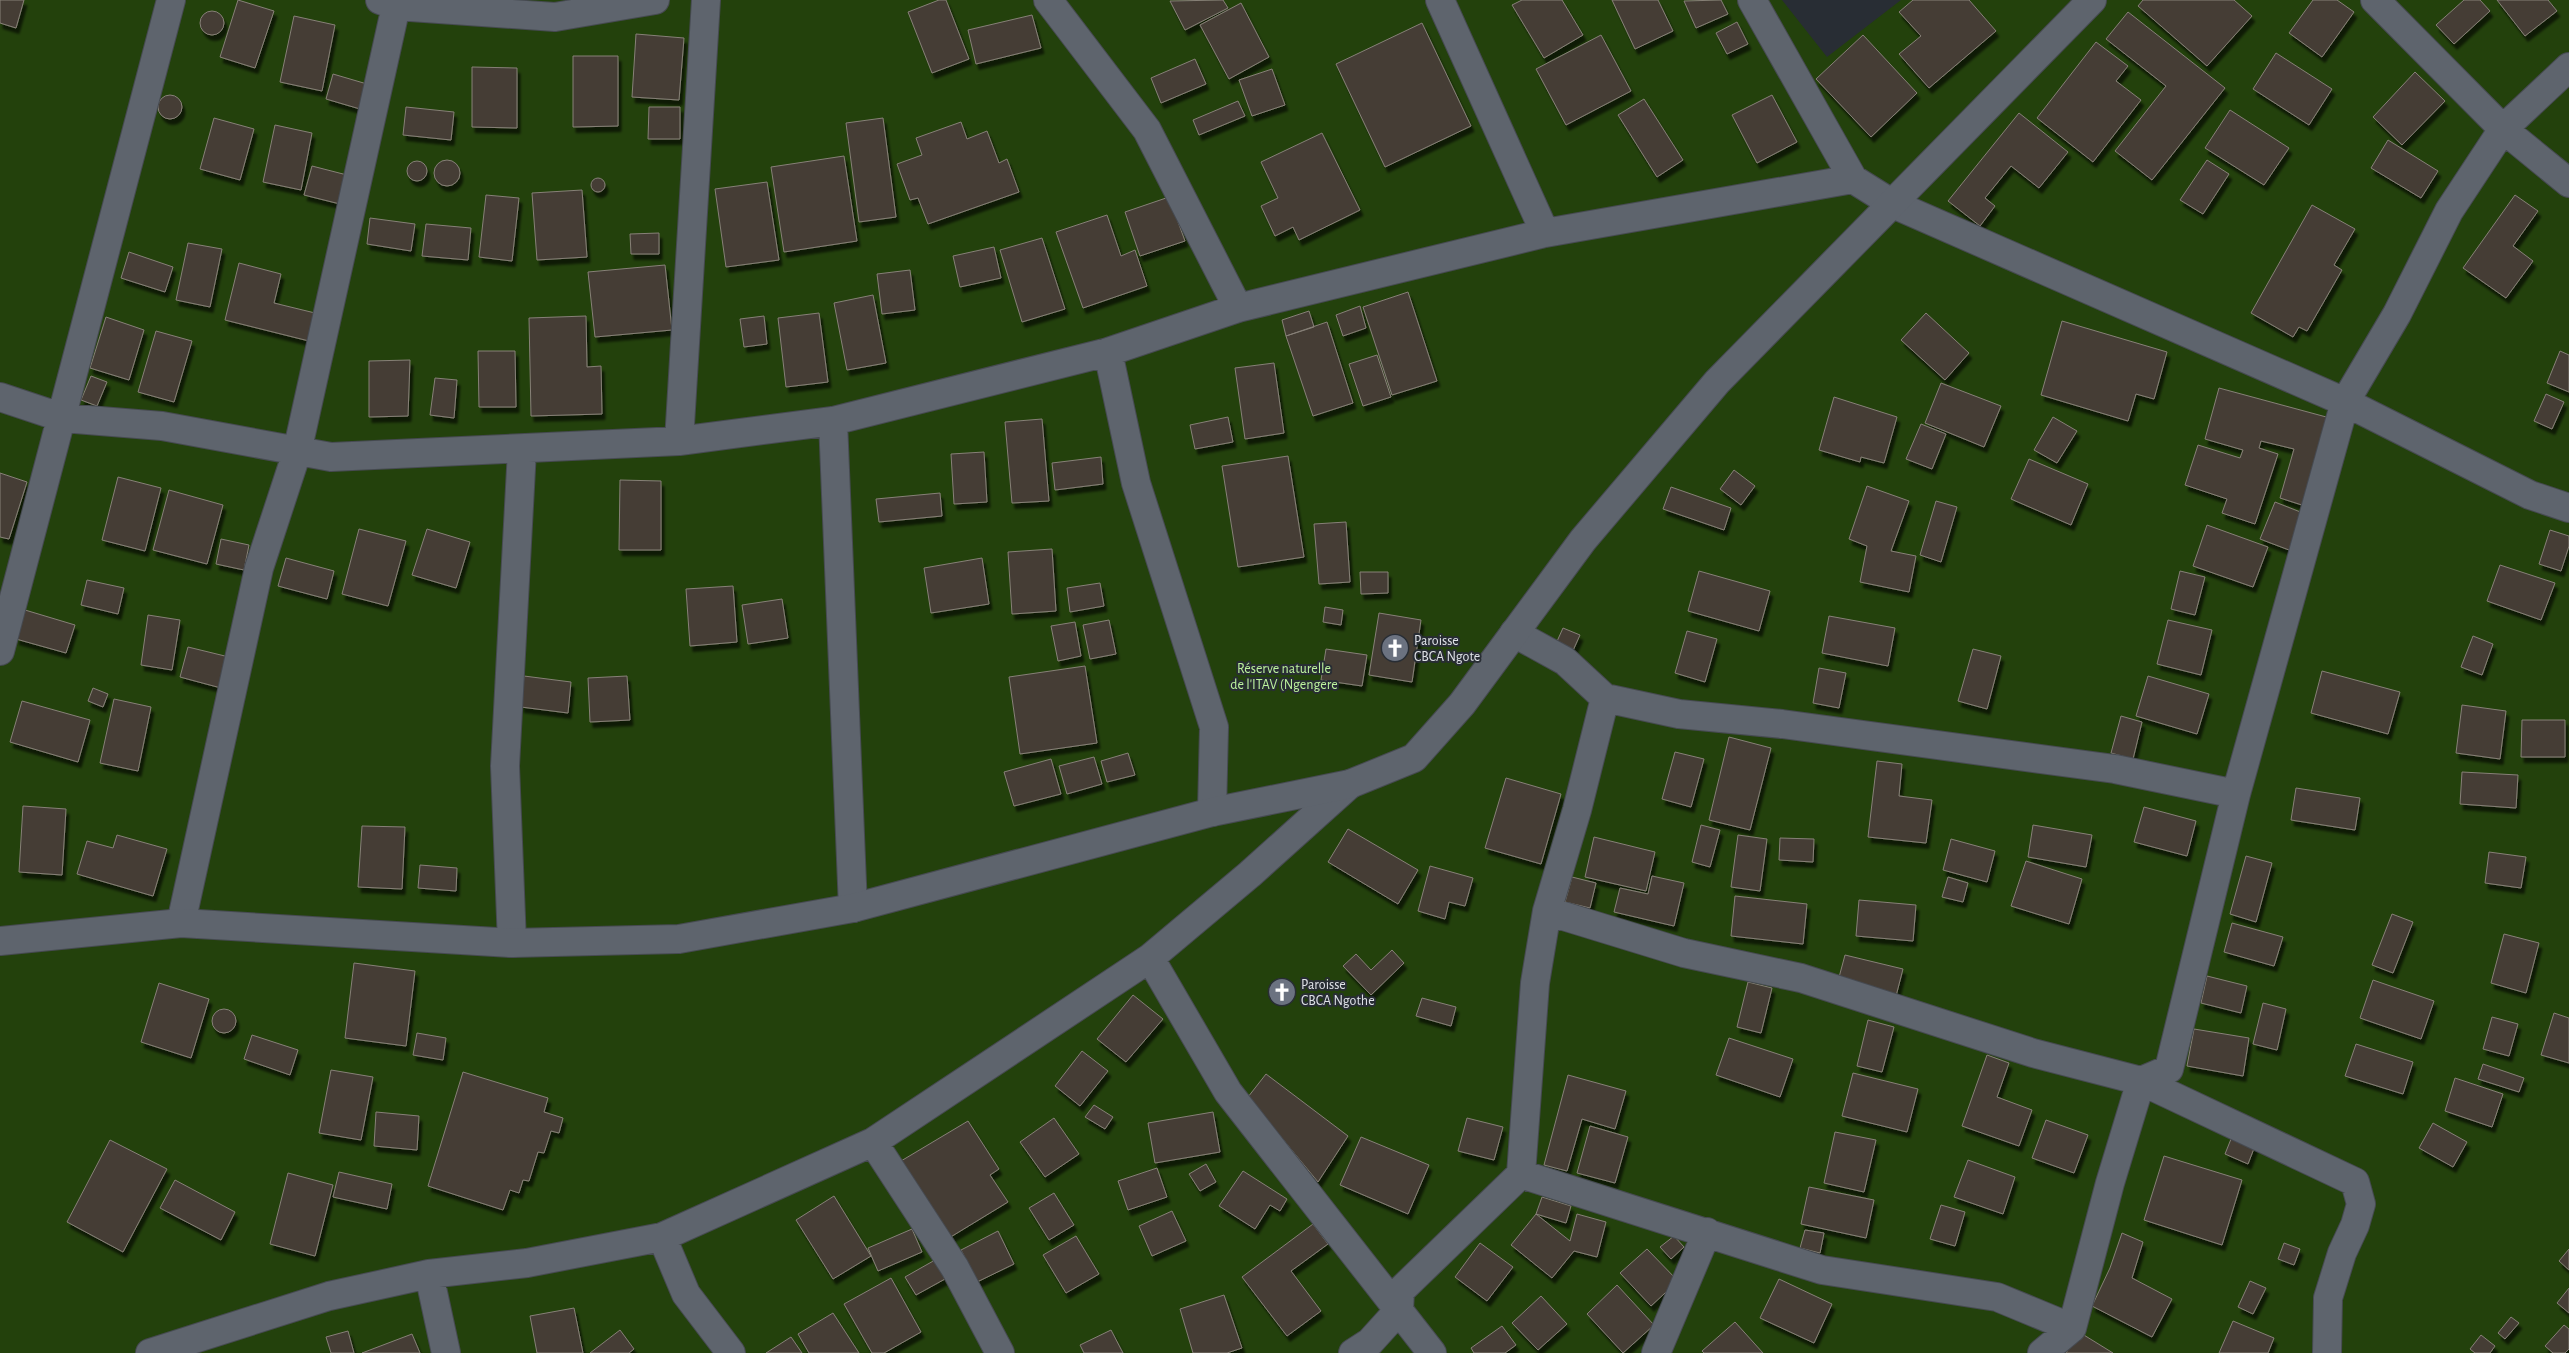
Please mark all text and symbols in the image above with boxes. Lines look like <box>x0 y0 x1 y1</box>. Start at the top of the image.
church icon: Paroisse CBCA Ngote <box>1380 633 1410 663</box>
place label: Paroisse CBCA Ngote <box>1414 634 1480 664</box>
park label: Réserve naturelle de l'ITAV (Ngengere <box>1230 662 1338 692</box>
church icon: Paroisse CBCA Ngothe <box>1267 977 1297 1007</box>
place label: Paroisse CBCA Ngothe <box>1301 978 1375 1008</box>

